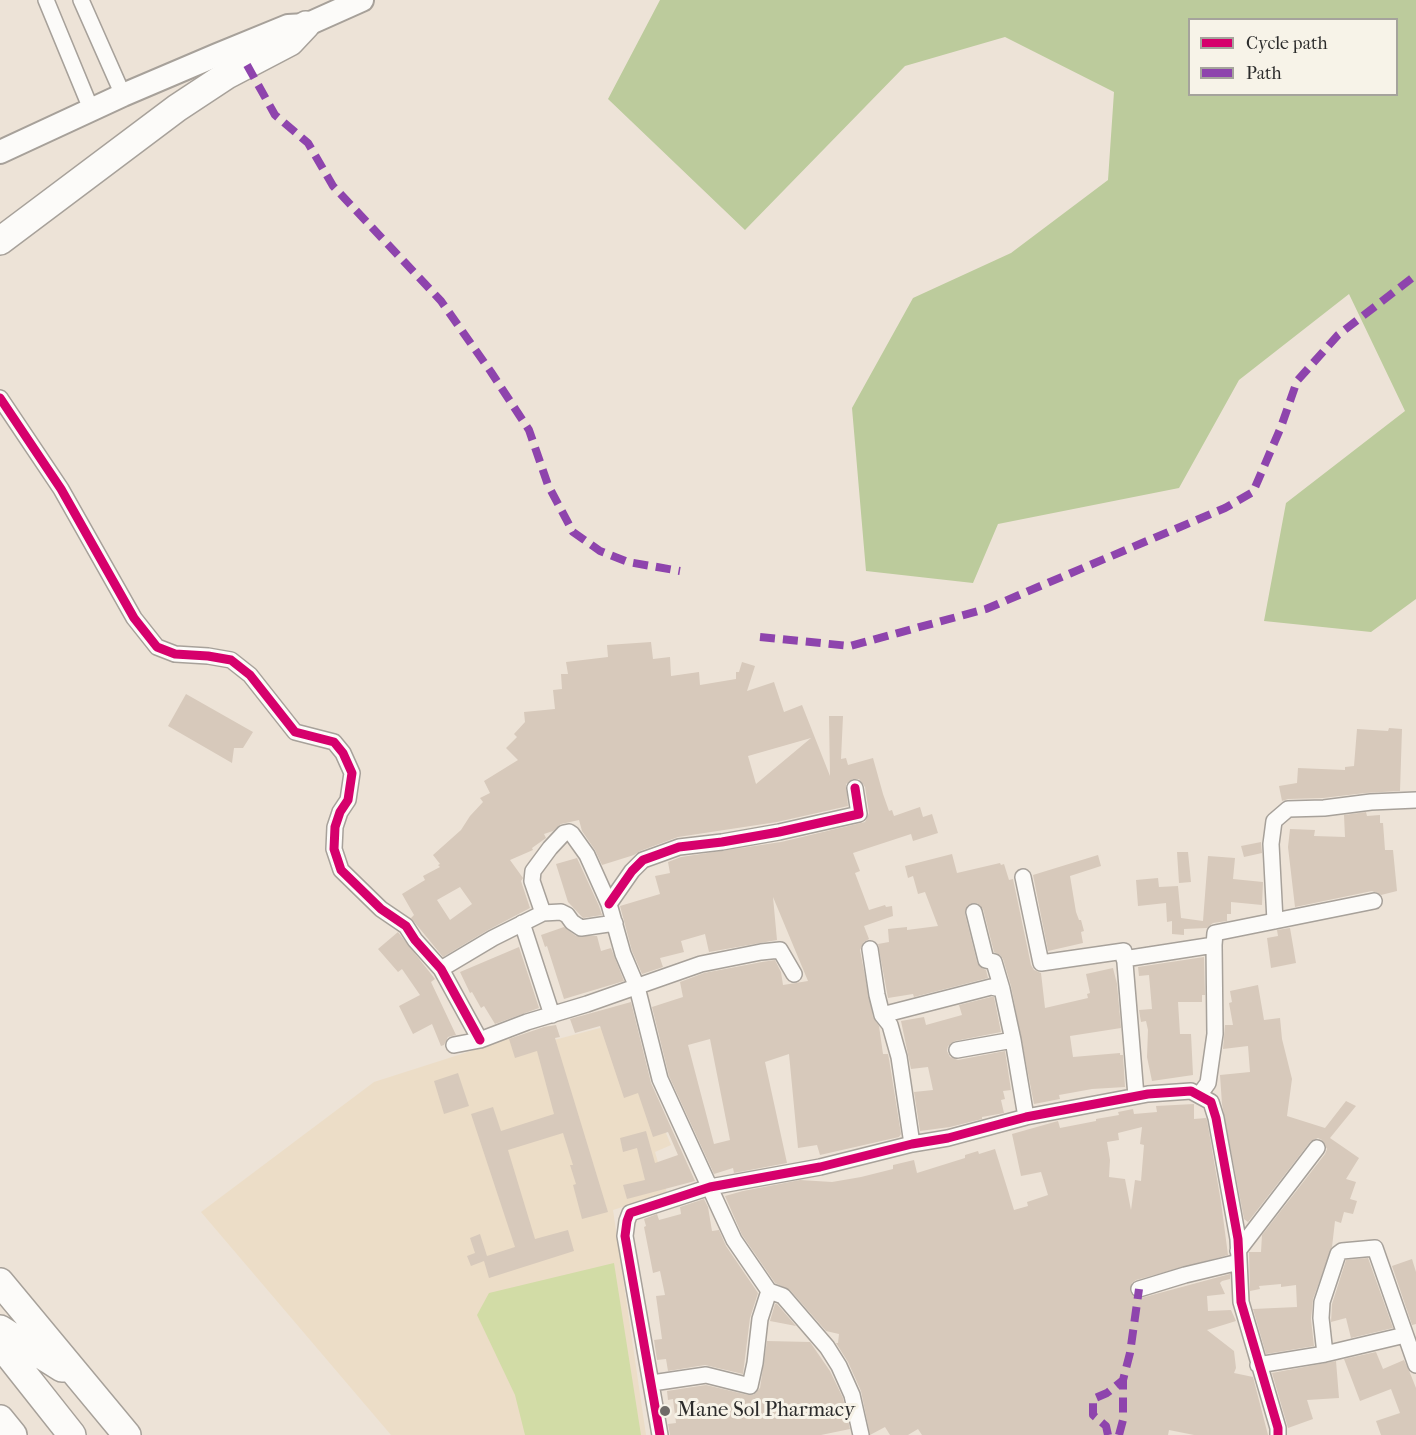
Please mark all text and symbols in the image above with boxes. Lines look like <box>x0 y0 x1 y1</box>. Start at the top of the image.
legend <box>1188 18 1398 96</box>
text: Cycle path <box>1246 33 1327 54</box>
text: Path <box>1246 63 1282 84</box>
place label: Mane Sol Pharmacy <box>677 1398 855 1424</box>
marker: Mane Sol Pharmacy <box>658 1404 672 1418</box>

